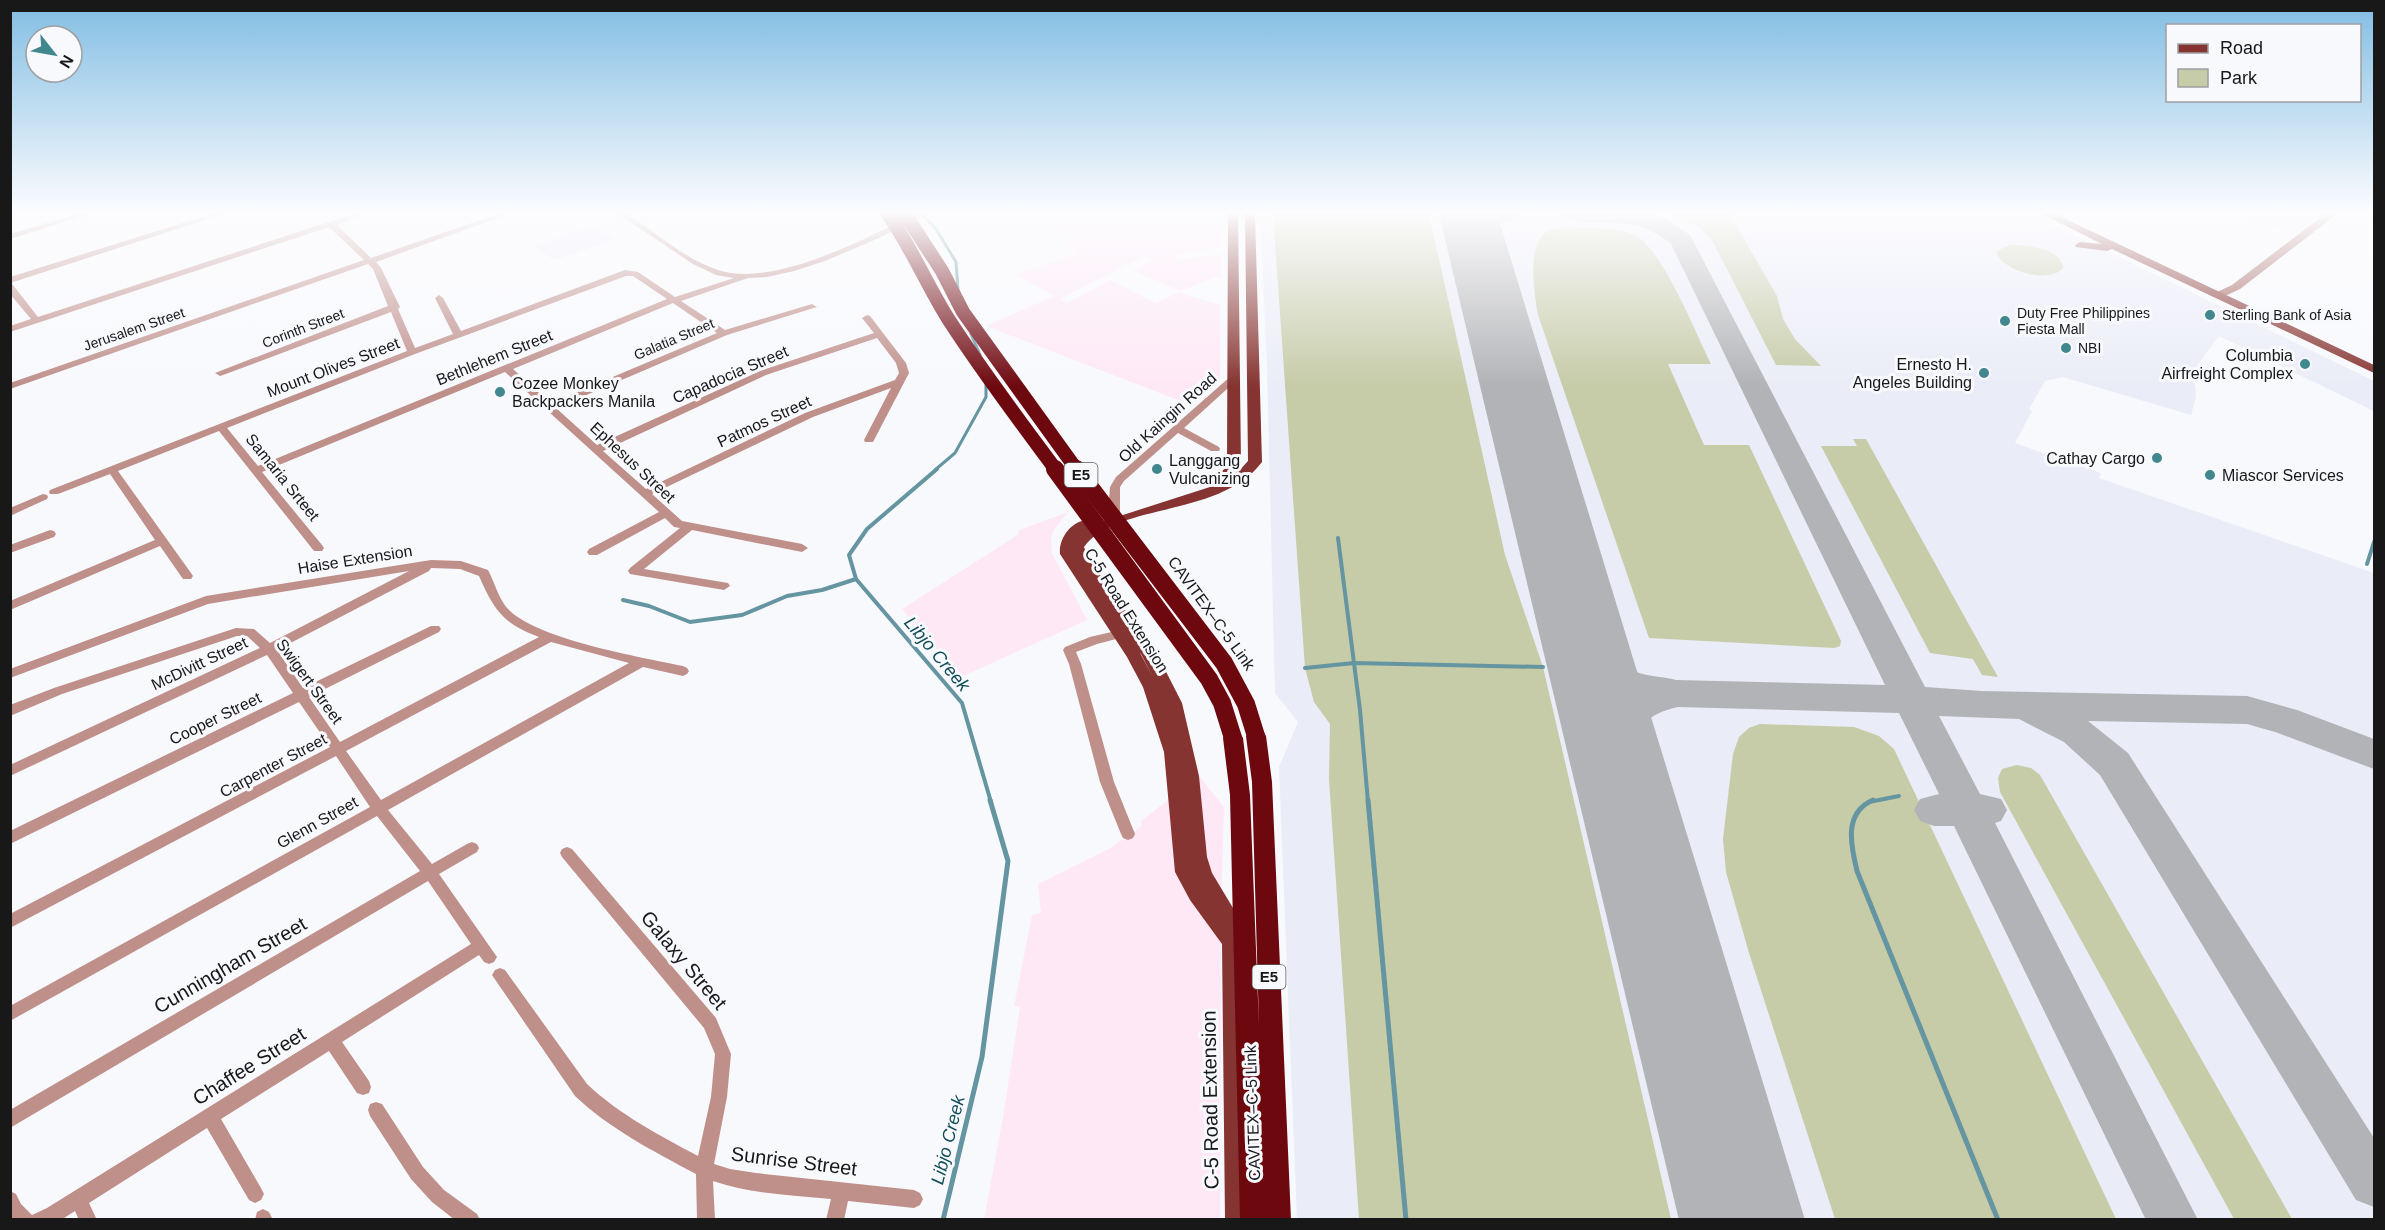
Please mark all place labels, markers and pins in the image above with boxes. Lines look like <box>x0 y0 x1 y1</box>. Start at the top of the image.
place label: Duty Free Philippines Fiesta Mall <box>2017 305 2150 337</box>
place label: Sterling Bank of Asia <box>2222 307 2351 323</box>
marker: Sterling Bank of Asia <box>2203 308 2217 322</box>
marker: Duty Free Philippines Fiesta Mall <box>1998 314 2012 328</box>
place label: NBI <box>2078 340 2101 356</box>
marker: NBI <box>2059 341 2073 355</box>
place label: Columbia Airfreight Complex <box>2161 347 2293 382</box>
place label: Ernesto H. Angeles Building <box>1853 356 1972 391</box>
marker: Columbia Airfreight Complex <box>2298 357 2312 371</box>
marker: Ernesto H. Angeles Building <box>1977 366 1991 380</box>
place label: Cozee Monkey Backpackers Manila <box>512 375 655 410</box>
marker: Cozee Monkey Backpackers Manila <box>493 385 507 399</box>
place label: Cathay Cargo <box>2046 450 2145 467</box>
marker: Cathay Cargo <box>2150 451 2164 465</box>
place label: Langgang Vulcanizing <box>1169 452 1250 487</box>
marker: Langgang Vulcanizing <box>1150 462 1164 476</box>
place label: Miascor Services <box>2222 467 2344 484</box>
marker: Miascor Services <box>2203 468 2217 482</box>

